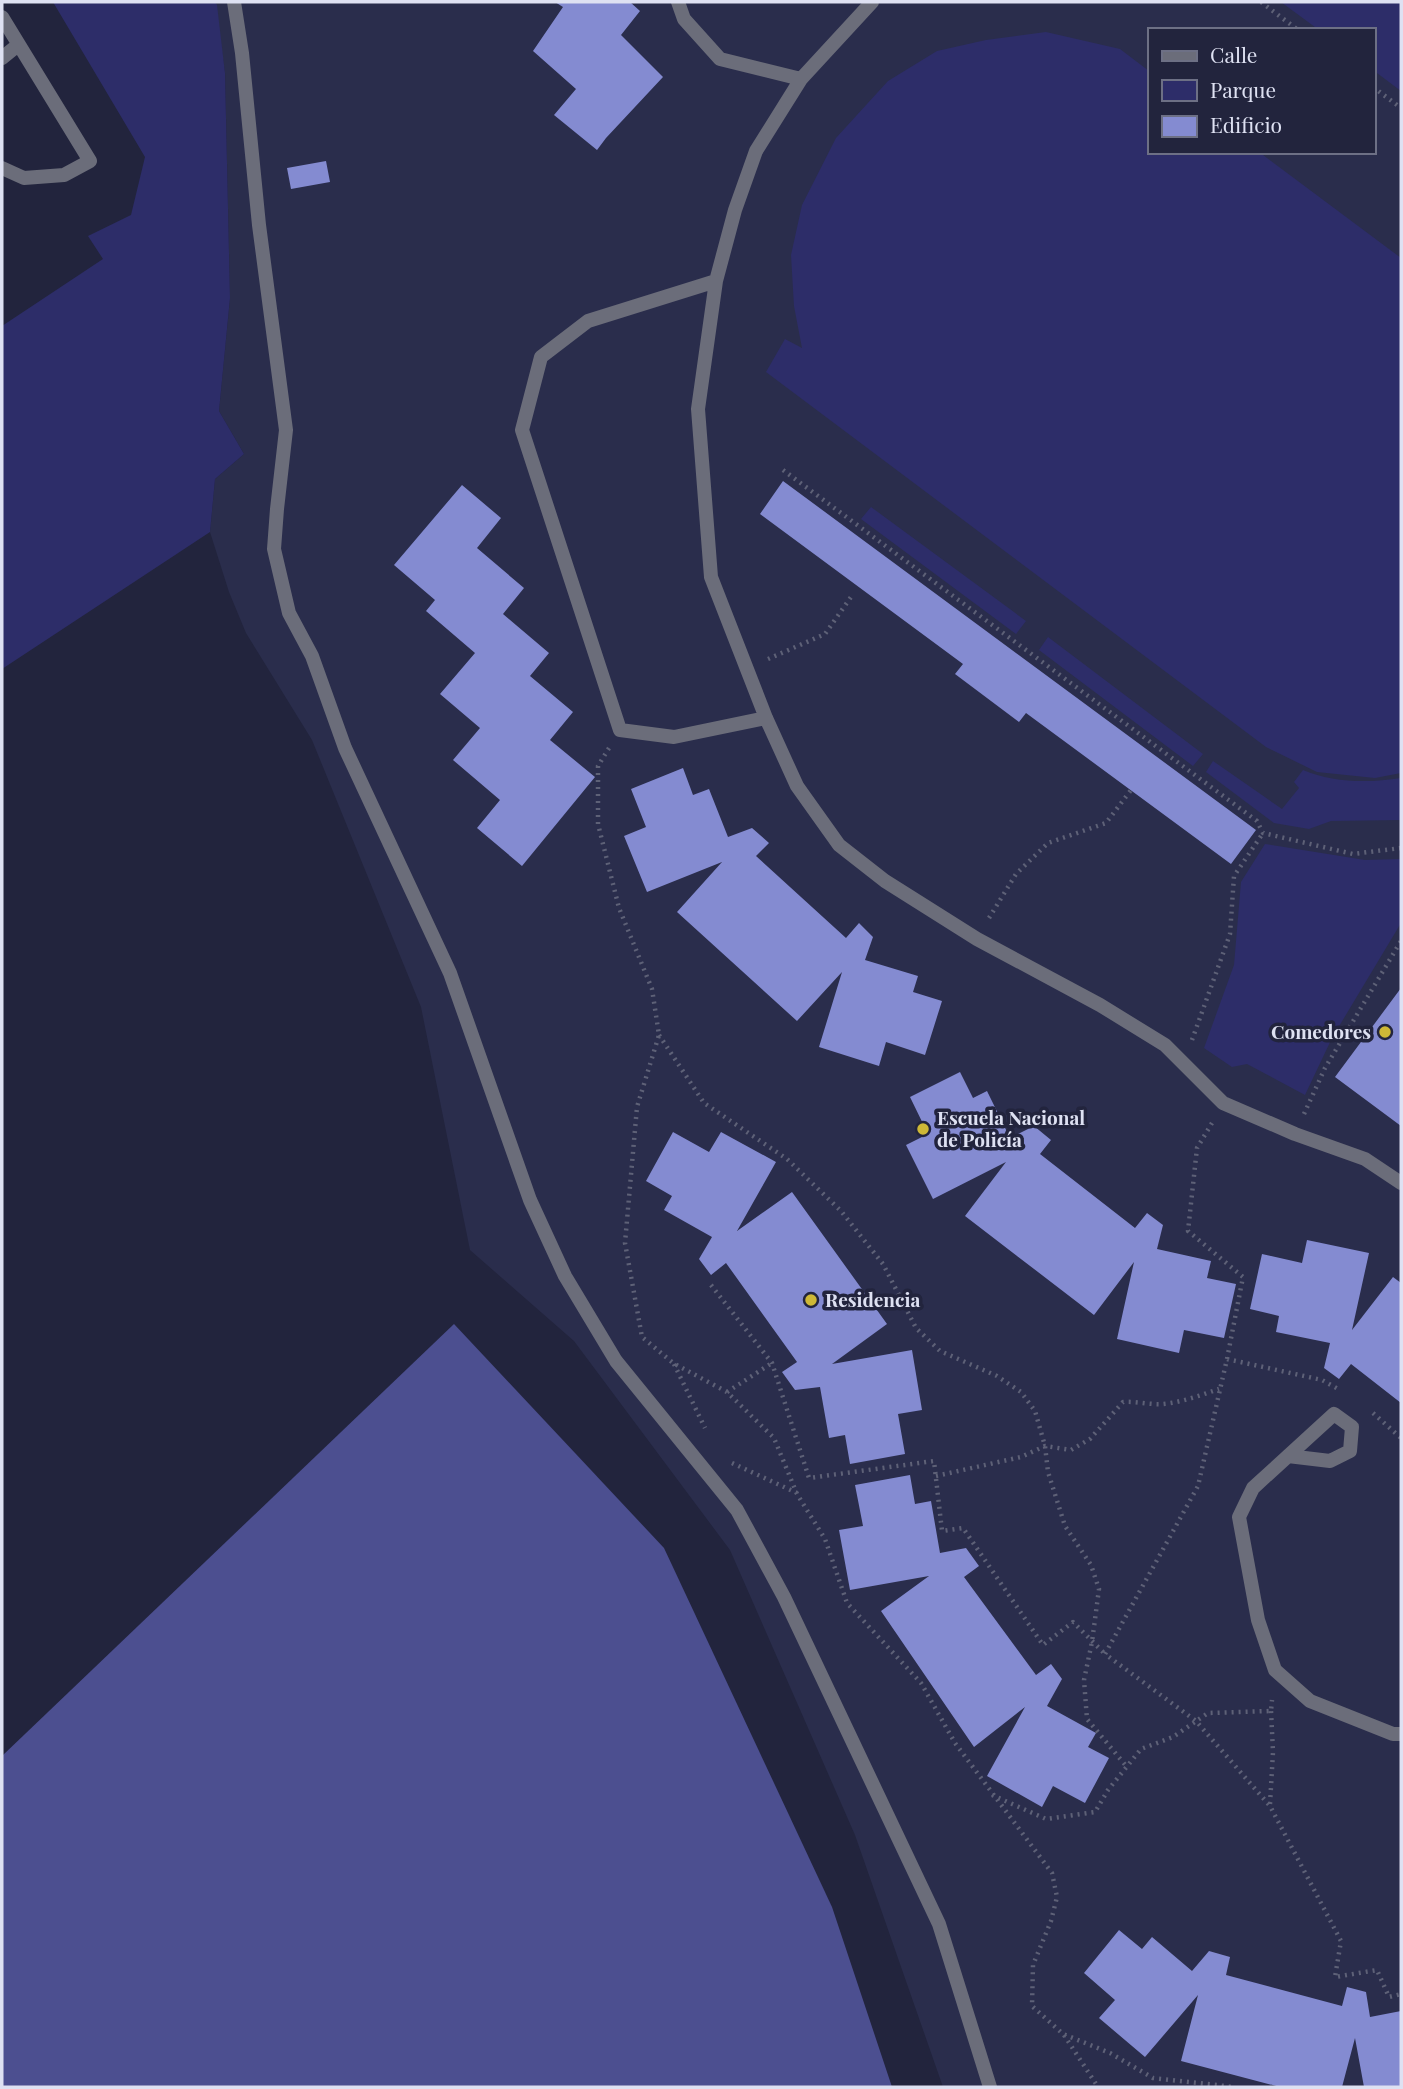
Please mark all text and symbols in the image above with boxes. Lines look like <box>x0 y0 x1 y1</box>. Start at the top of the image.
legend <box>1148 28 1375 154</box>
text: Calle <box>1210 40 1257 68</box>
text: Parque <box>1210 75 1276 103</box>
text: Edificio <box>1210 110 1282 138</box>
place label: Comedores <box>1271 1018 1371 1044</box>
marker: Comedores <box>1377 1024 1393 1040</box>
place label: Escuela Nacional de Policía <box>937 1104 1085 1152</box>
marker: Escuela Nacional de Policía <box>915 1121 931 1137</box>
place label: Residencia <box>825 1286 920 1312</box>
marker: Residencia <box>803 1292 819 1308</box>

